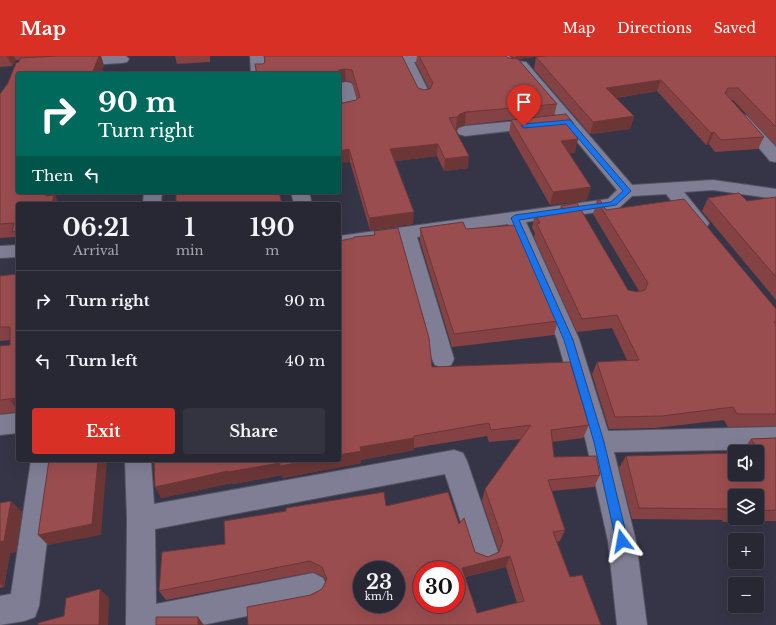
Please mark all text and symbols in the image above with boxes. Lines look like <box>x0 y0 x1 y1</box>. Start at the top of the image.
text: Map <box>20 17 66 40</box>
text: Map <box>563 19 595 37</box>
text: Directions <box>617 19 692 37</box>
text: Saved <box>714 19 756 37</box>
text: 90 m <box>98 85 176 120</box>
pin <box>507 85 541 126</box>
icon: right <box>32 88 84 140</box>
icon: arrive <box>513 91 535 113</box>
text: Turn right <box>98 120 194 142</box>
icon: left <box>81 164 103 186</box>
text: Then <box>32 166 73 185</box>
text: 06:21 <box>62 213 130 242</box>
text: 1 <box>184 213 195 242</box>
text: 190 <box>250 213 295 242</box>
text: Arrival <box>73 242 119 259</box>
text: min <box>176 242 203 259</box>
text: m <box>265 242 279 259</box>
icon: right <box>32 290 54 312</box>
text: Turn right <box>66 291 149 310</box>
text: 90 m <box>284 291 325 310</box>
icon: left <box>32 350 54 372</box>
text: Turn left <box>66 351 137 370</box>
text: 40 m <box>285 351 325 370</box>
button: Exit <box>32 408 175 454</box>
button: Share <box>183 408 325 454</box>
map controls <box>728 445 764 613</box>
button: sound <box>728 445 764 481</box>
button: layers <box>728 489 764 525</box>
position arrow <box>601 520 643 562</box>
button: + <box>728 533 764 569</box>
speed limit sign: 30 <box>413 561 465 613</box>
text: 23 <box>366 570 392 594</box>
button: − <box>728 577 764 613</box>
text: km/h <box>365 590 393 603</box>

